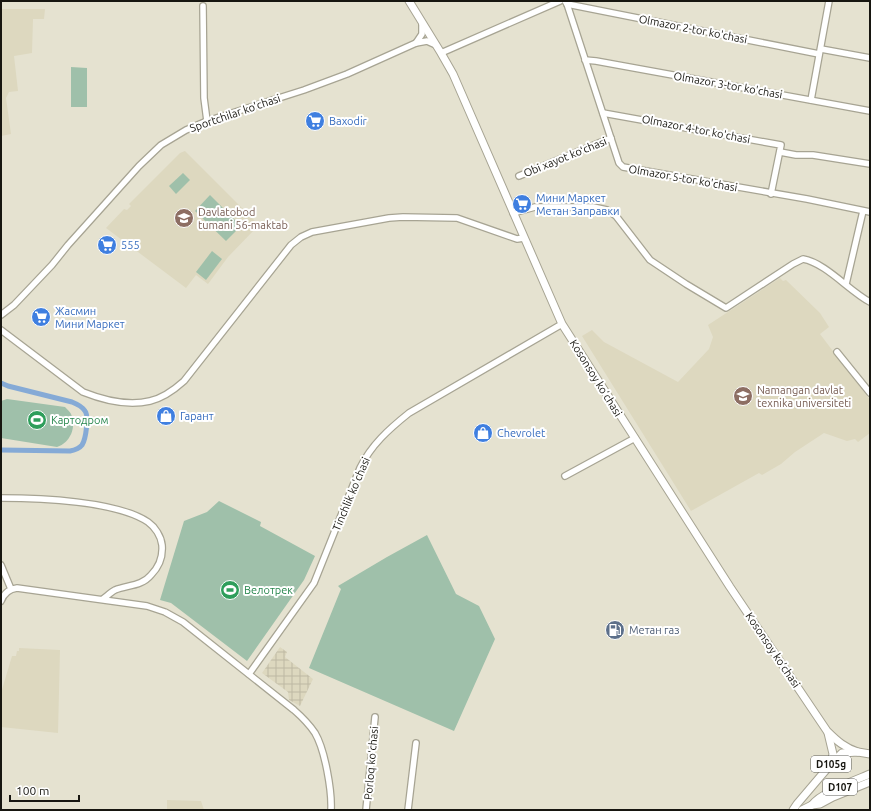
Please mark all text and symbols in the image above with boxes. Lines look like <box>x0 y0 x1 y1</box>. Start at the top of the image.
street label: Olmazor 2-tor ko'chasi <box>638 13 748 45</box>
street label: Olmazor 3-tor ko'chasi <box>673 70 783 100</box>
street label: Sportchilar ko'chasi <box>188 92 282 134</box>
supermarket icon: Baxodir <box>304 110 326 132</box>
street label: Olmazor 4-tor ko'chasi <box>641 113 751 145</box>
place label: Baxodir <box>329 115 368 127</box>
street label: Obi xayot koʻchasi <box>522 135 608 179</box>
street label: Olmazor 5-tor ko'chasi <box>628 163 738 193</box>
place label: Мини Маркет Метан Заправки <box>536 192 620 217</box>
supermarket icon: Мини Маркет Метан Заправки <box>511 193 533 215</box>
place label: Davlatobod tumani 56-maktab <box>198 206 288 231</box>
school or university icon: Davlatobod tumani 56-maktab <box>173 207 195 229</box>
supermarket icon: 555 <box>96 234 118 256</box>
place label: 555 <box>121 239 140 251</box>
place label: Жасмин Мини Маркет <box>55 305 125 330</box>
supermarket icon: Жасмин Мини Маркет <box>30 306 52 328</box>
street label: Kosonsoy ko’chasi <box>568 337 624 419</box>
place label: Namangan davlat texnika universiteti <box>757 384 851 409</box>
school or university icon: Namangan davlat texnika universiteti <box>732 385 754 407</box>
shop icon: Гарант <box>155 405 177 427</box>
sports icon: Картодром <box>26 409 48 431</box>
place label: Гарант <box>180 410 214 422</box>
place label: Картодром <box>51 414 108 426</box>
shop icon: Chevrolet <box>472 422 494 444</box>
place label: Chevrolet <box>497 427 546 439</box>
street label: Tinchlik ko'chasi <box>330 455 372 533</box>
sports icon: Велотрек <box>219 579 241 601</box>
place label: Велотрек <box>244 584 293 596</box>
street label: Kosonsoy ko’chasi <box>743 610 803 690</box>
fuel station icon: Метан газ <box>604 619 626 641</box>
place label: Метан газ <box>629 624 679 636</box>
street label: Porloq koʻchasi <box>362 726 380 800</box>
road number: D105g <box>811 756 851 772</box>
scale bar <box>10 777 79 803</box>
road number: D107 <box>823 779 857 795</box>
text: 100 m <box>16 784 49 797</box>

